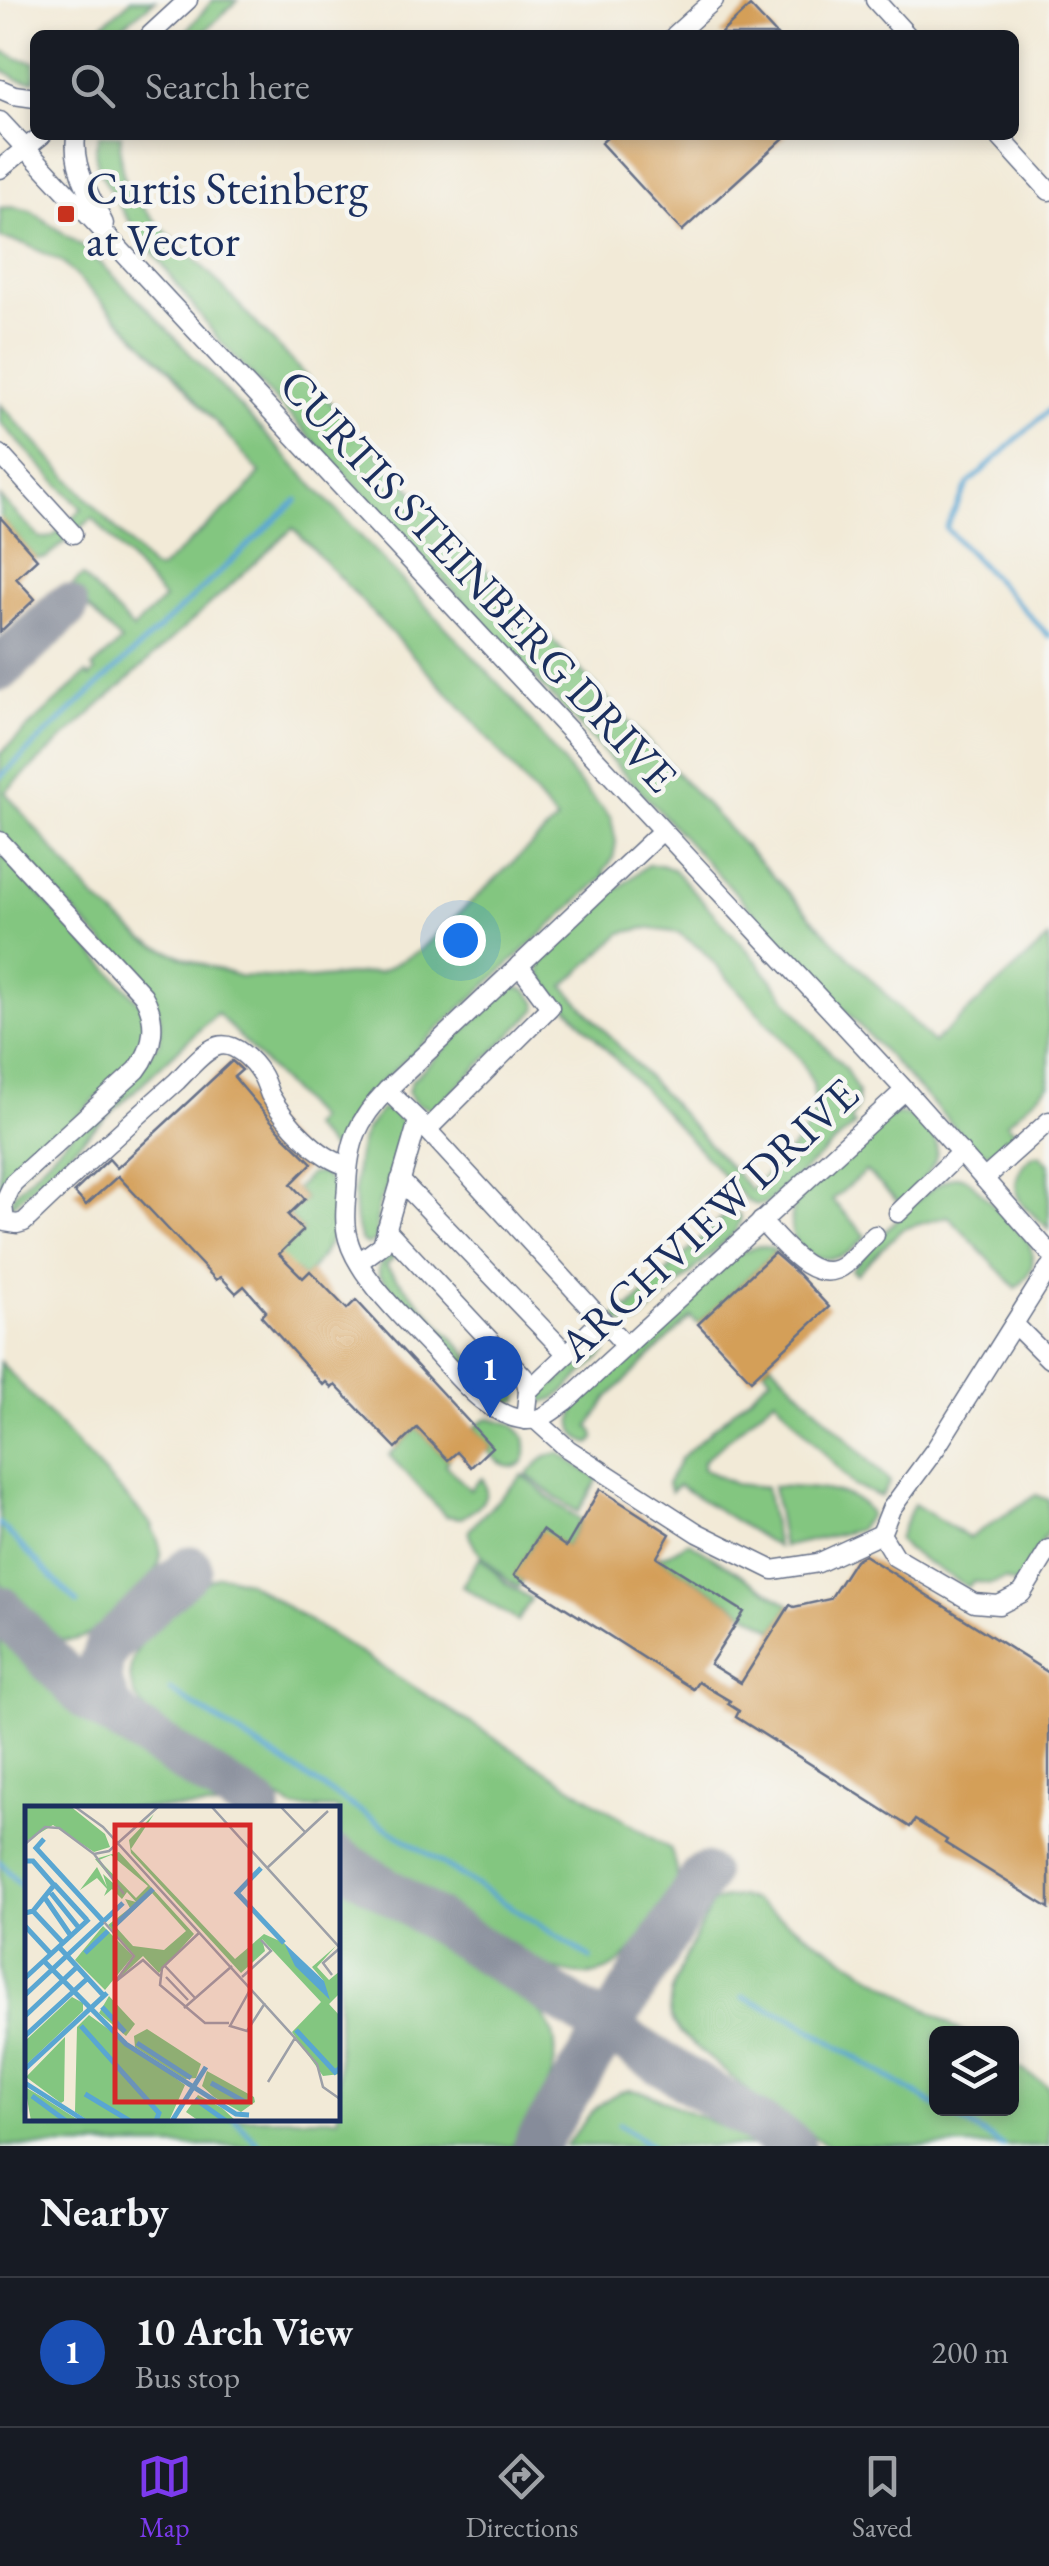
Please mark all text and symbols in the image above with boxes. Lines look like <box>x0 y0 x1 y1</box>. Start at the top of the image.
search box <box>30 30 1019 140</box>
icon: search <box>65 58 120 113</box>
text: Search here <box>145 61 310 110</box>
place label: Curtis Steinberg at Vector <box>86 159 369 269</box>
marker: Curtis Steinberg at Vector <box>55 203 77 225</box>
street label: CURTIS STEINBERG DRIVE <box>267 356 691 804</box>
your location <box>435 915 486 966</box>
street label: ARCHVIEW DRIVE <box>545 1065 870 1374</box>
pin: 1 <box>458 1336 522 1418</box>
inset map <box>25 1806 340 2121</box>
map controls <box>929 2026 1019 2116</box>
button: layers <box>929 2026 1019 2116</box>
text: Nearby <box>40 2184 169 2239</box>
text: 10 Arch View <box>135 2307 353 2356</box>
text: 1 <box>64 2331 81 2373</box>
text: 200 m <box>932 2331 1009 2373</box>
text: Bus stop <box>135 2356 240 2398</box>
tab: Map <box>137 2449 192 2545</box>
tab: Directions <box>466 2449 578 2545</box>
tab: Saved <box>852 2449 912 2545</box>

